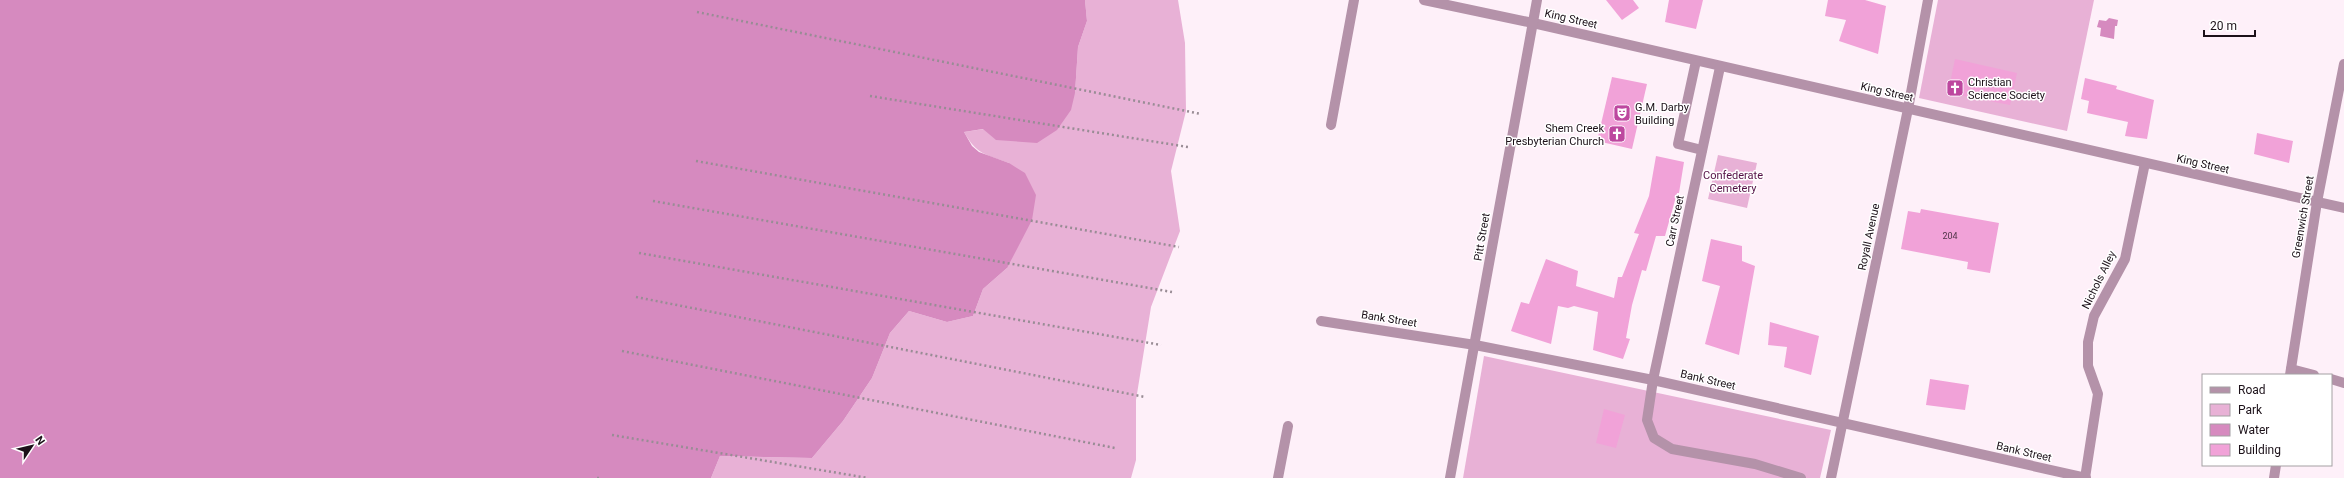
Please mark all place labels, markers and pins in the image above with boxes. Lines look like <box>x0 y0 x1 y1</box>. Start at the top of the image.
place label: Christian Science Society <box>1968 76 2046 102</box>
church icon: Christian Science Society <box>1945 78 1965 98</box>
place label: G.M. Darby Building <box>1635 101 1690 127</box>
theatre icon: G.M. Darby Building <box>1612 103 1632 123</box>
place label: Shem Creek Presbyterian Church <box>1505 122 1604 148</box>
church icon: Shem Creek Presbyterian Church <box>1607 124 1627 144</box>

